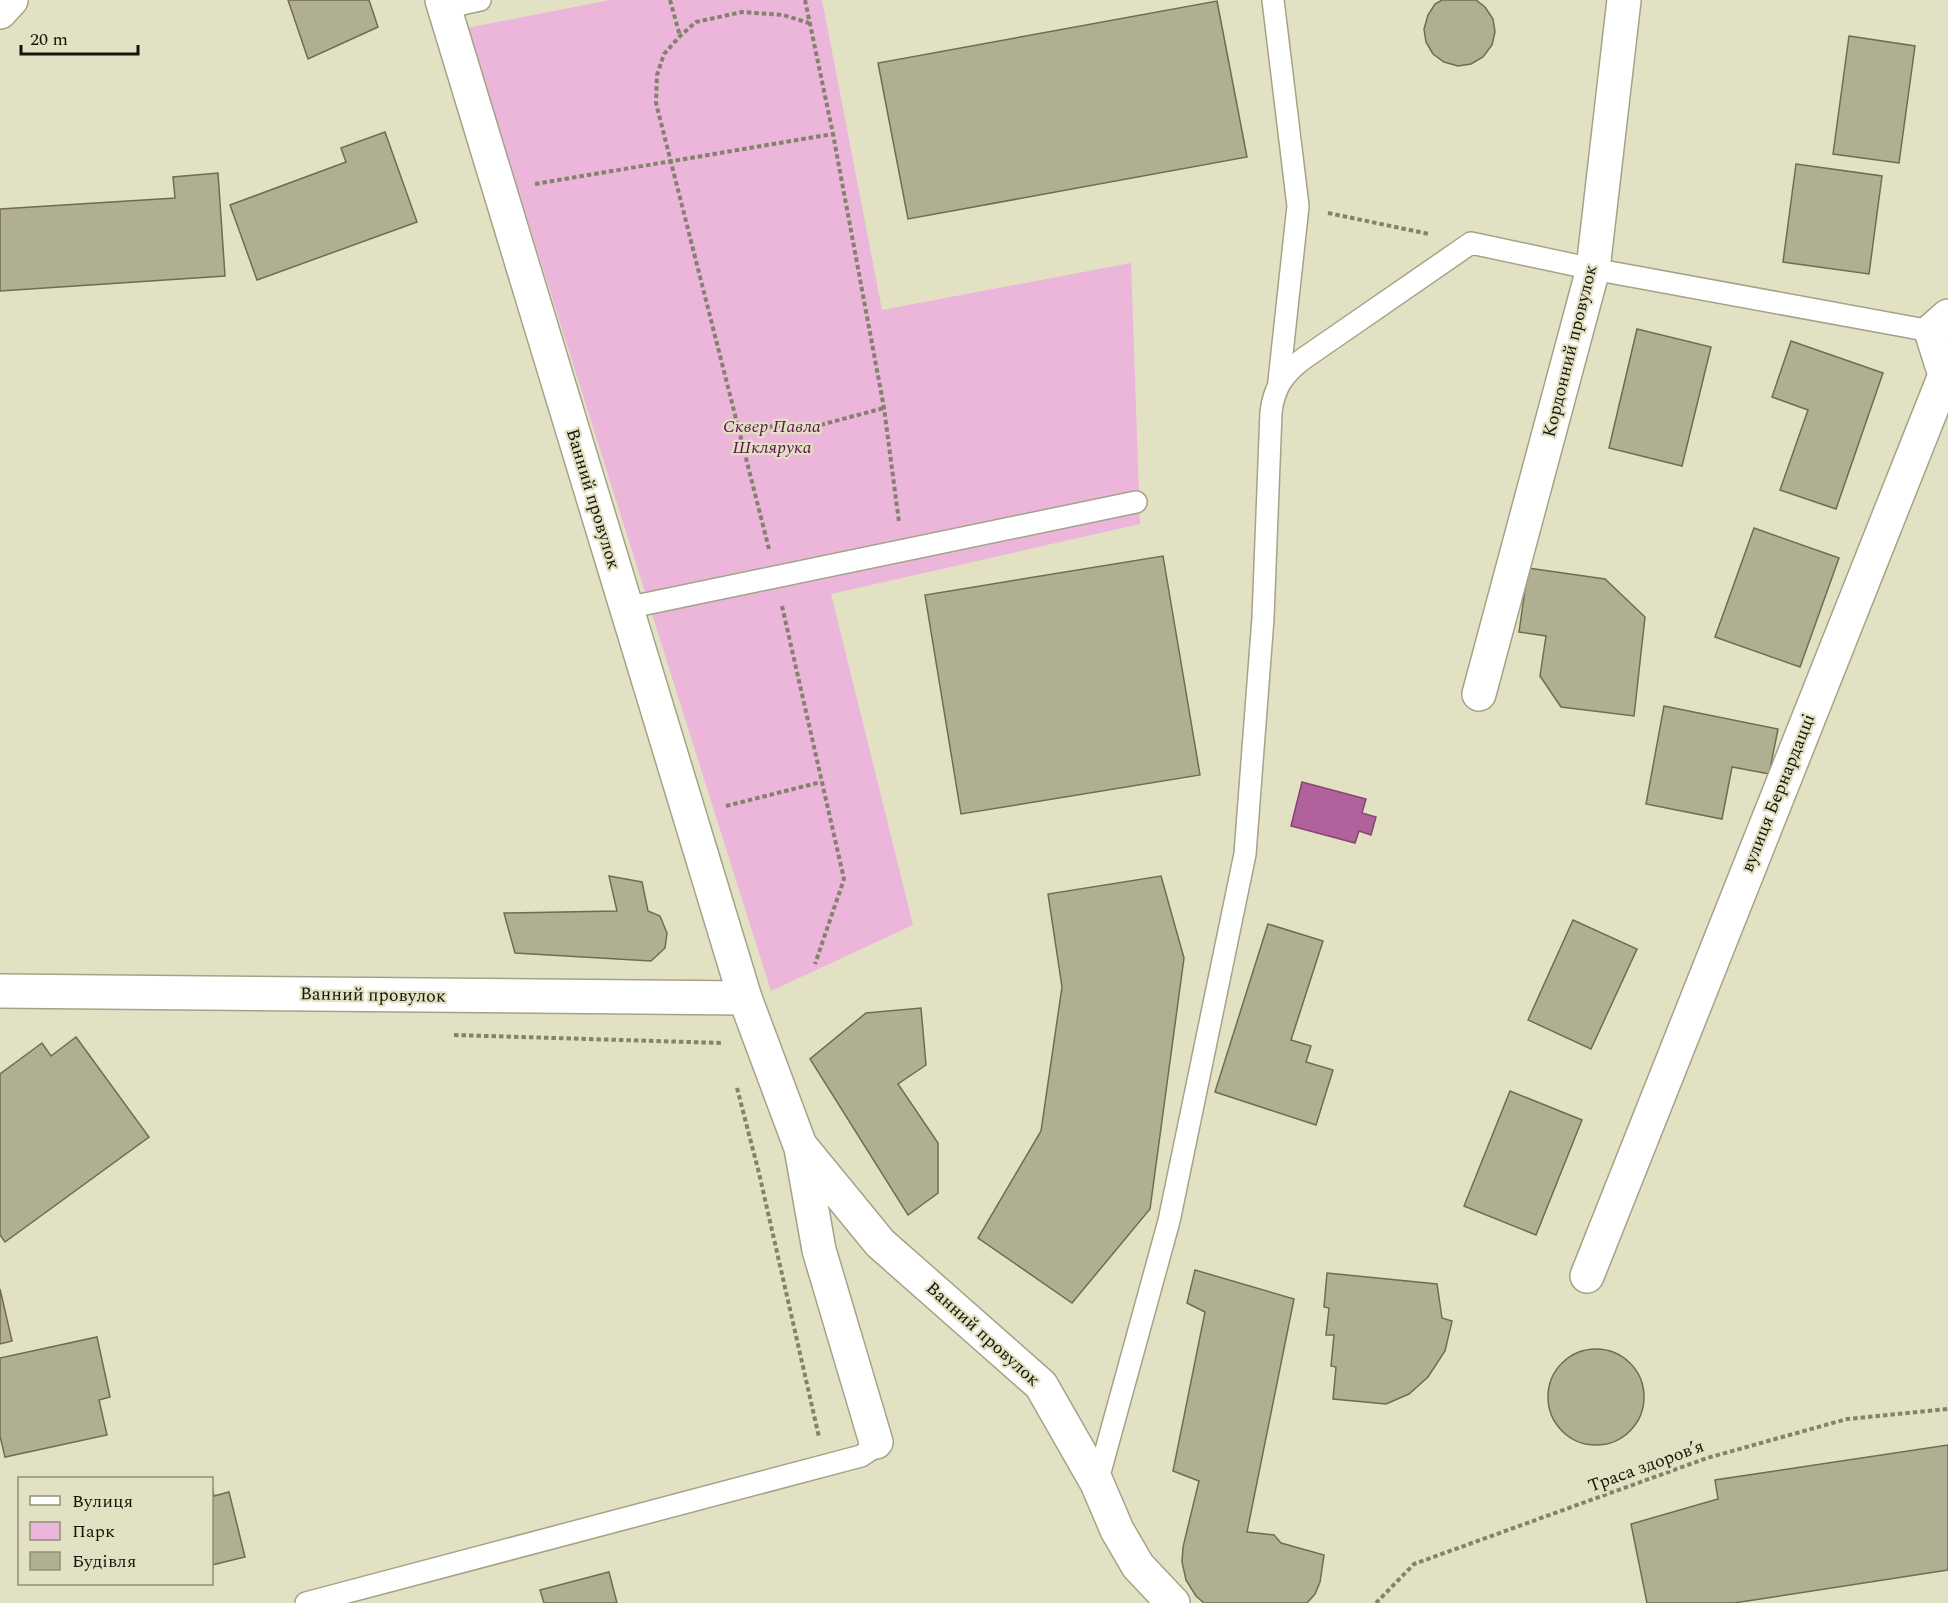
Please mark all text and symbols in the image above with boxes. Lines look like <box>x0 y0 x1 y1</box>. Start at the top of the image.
scale bar <box>21 18 138 56</box>
text: 20 m <box>30 26 68 53</box>
street label: Кордонний провулок <box>1535 262 1605 440</box>
park label: Сквер Павла Шклярука <box>723 413 821 461</box>
street label: Ванний провулок <box>559 425 627 573</box>
street label: вулиця Бернардацці <box>1734 710 1822 876</box>
street label: Ванний провулок <box>300 980 446 1010</box>
street label: Ванний провулок <box>920 1275 1046 1393</box>
street label: Траса здоров’я <box>1584 1433 1708 1499</box>
legend <box>18 1477 213 1585</box>
text: Вулиця <box>72 1488 133 1515</box>
text: Парк <box>72 1518 115 1545</box>
text: Будівля <box>72 1548 136 1575</box>

